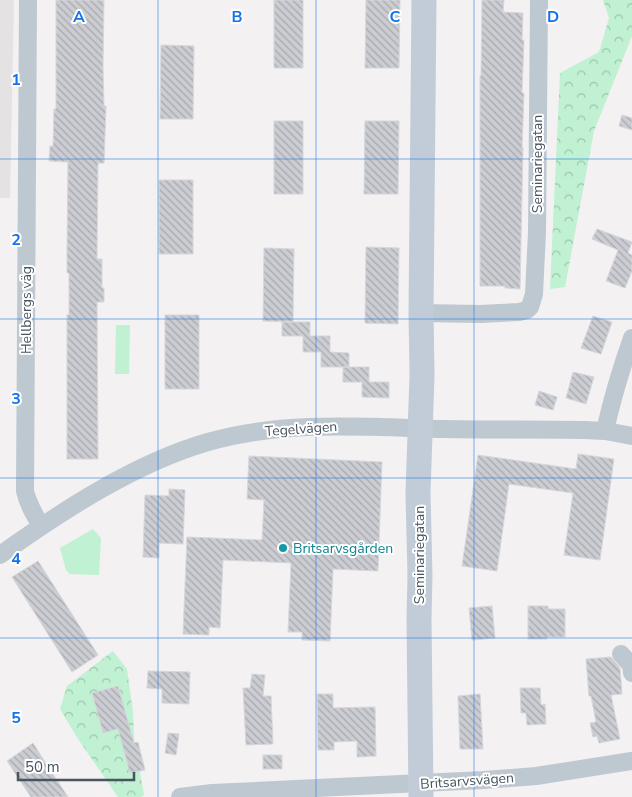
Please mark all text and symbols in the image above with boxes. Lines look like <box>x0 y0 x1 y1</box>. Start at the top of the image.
text: A <box>73 6 85 28</box>
text: B <box>231 6 243 28</box>
text: C <box>390 6 401 28</box>
text: D <box>547 6 559 28</box>
text: 1 <box>11 69 21 91</box>
street label: Seminariegatan <box>528 115 547 213</box>
text: 2 <box>11 229 21 251</box>
street label: Hellbergs väg <box>17 266 36 354</box>
text: 3 <box>11 388 21 410</box>
street label: Tegelvägen <box>264 417 338 441</box>
street label: Seminariegatan <box>410 506 429 604</box>
place label: Britsarvsgården <box>293 539 393 558</box>
marker: Britsarvsgården <box>277 542 289 554</box>
text: 4 <box>11 548 21 570</box>
text: 5 <box>11 707 21 729</box>
scale bar <box>18 750 134 782</box>
text: 50 m <box>25 757 60 777</box>
street label: Britsarvsvägen <box>419 768 515 794</box>

